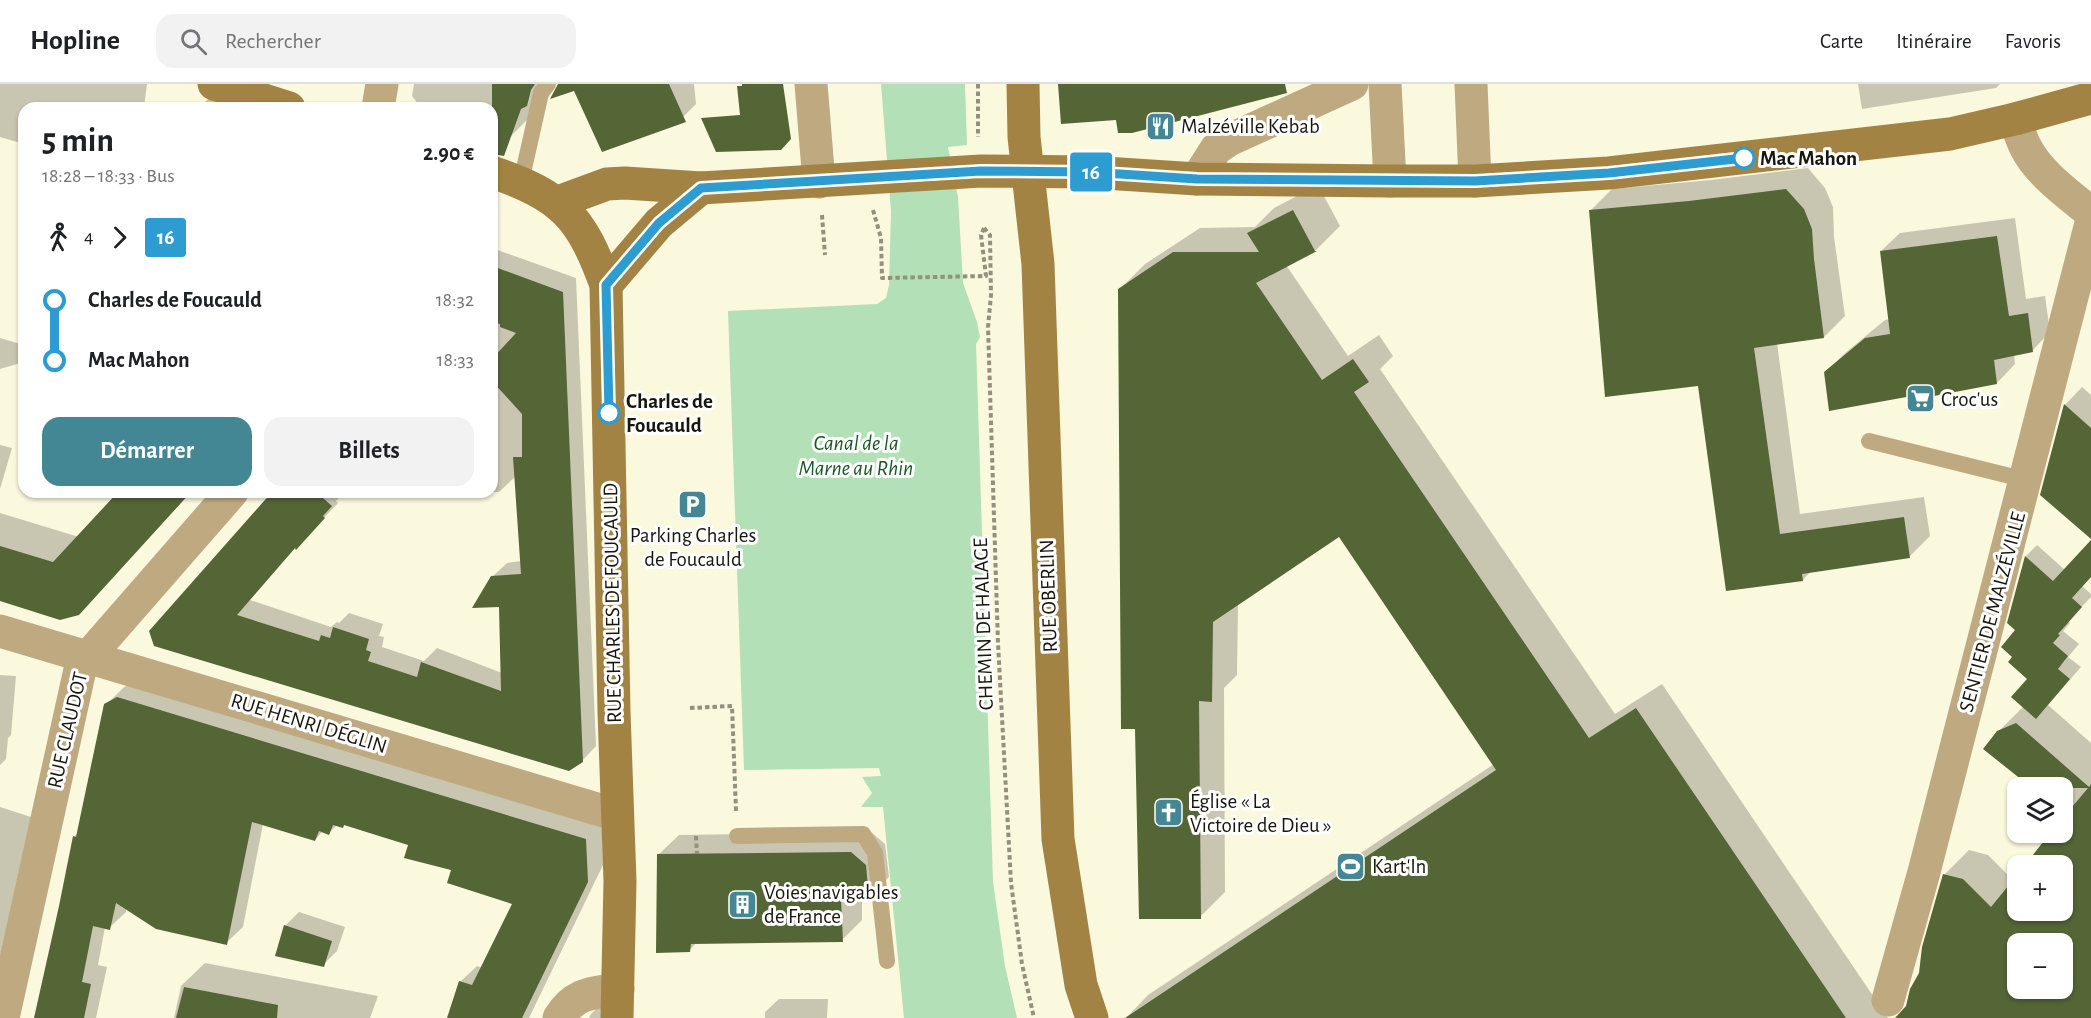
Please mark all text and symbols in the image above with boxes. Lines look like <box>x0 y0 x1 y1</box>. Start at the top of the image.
search box <box>156 14 576 68</box>
icon: search <box>177 25 210 58</box>
text: Hopline <box>30 27 120 55</box>
text: Rechercher <box>225 30 321 52</box>
text: Carte <box>1820 31 1863 52</box>
text: Itinéraire <box>1896 31 1972 52</box>
text: Favoris <box>2005 31 2061 52</box>
restaurant icon: Malzéville Kebab <box>1144 110 1176 142</box>
place label: Malzéville Kebab <box>1181 116 1320 137</box>
text: 5 min <box>42 125 114 158</box>
text: 2.90 € <box>423 142 474 164</box>
marker: Mac Mahon <box>1733 147 1755 169</box>
place label: Mac Mahon <box>1760 148 1857 169</box>
line badge: 16 <box>1064 152 1118 191</box>
text: 16 <box>1082 162 1100 183</box>
text: 18:28 – 18:33 · Bus <box>42 166 175 186</box>
icon: walk <box>42 221 75 254</box>
icon: forward <box>103 221 136 254</box>
text: 4 <box>84 227 94 247</box>
text: 16 <box>157 227 174 248</box>
text: Charles de Foucauld <box>88 289 262 311</box>
text: 18:32 <box>436 290 474 310</box>
text: Mac Mahon <box>88 349 190 371</box>
text: 18:33 <box>437 350 474 370</box>
supermarket icon: Croc'us <box>1904 383 1936 415</box>
place label: Croc'us <box>1941 389 1998 410</box>
place label: Charles de Foucauld <box>626 391 713 436</box>
marker: Charles de Foucauld <box>598 402 620 424</box>
button: Démarrer <box>42 417 252 486</box>
button: Billets <box>264 417 474 486</box>
water label: Canal de la Marne au Rhin <box>799 432 913 479</box>
street label: RUE CHARLES DE FOUCAULD <box>600 483 625 723</box>
parking icon: Parking Charles de Foucauld <box>677 488 709 520</box>
street label: SENTIER DE MALZÉVILLE <box>1954 509 2029 714</box>
place label: Parking Charles de Foucauld <box>630 525 756 570</box>
street label: CHEMIN DE HALAGE <box>970 537 997 710</box>
street label: RUE OBERLIN <box>1036 539 1061 653</box>
street label: RUE CLAUDOT <box>44 670 91 790</box>
street label: RUE HENRI DÉGLIN <box>228 688 390 757</box>
map controls <box>2007 777 2073 999</box>
button: layers <box>2007 777 2073 843</box>
place label: Église « La Victoire de Dieu » <box>1190 789 1332 836</box>
church icon: Église « La Victoire de Dieu » <box>1153 797 1185 829</box>
sports icon: Kart'In <box>1335 850 1367 882</box>
button: + <box>2007 855 2073 921</box>
place label: Kart'In <box>1372 856 1426 877</box>
place label: Voies navigables de France <box>764 882 899 927</box>
building icon: Voies navigables de France <box>727 888 759 920</box>
button: − <box>2007 933 2073 999</box>

